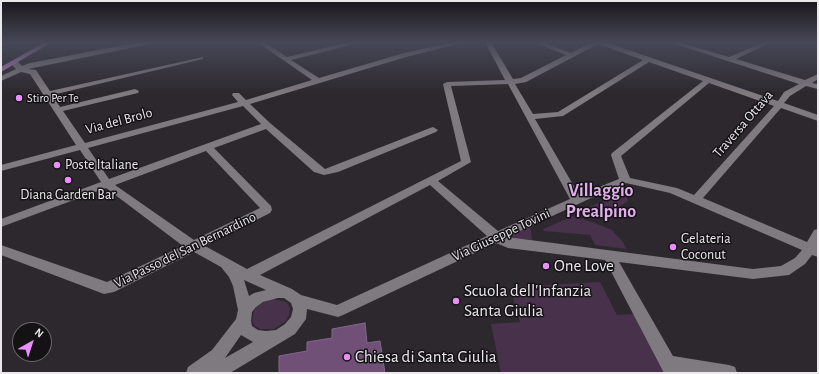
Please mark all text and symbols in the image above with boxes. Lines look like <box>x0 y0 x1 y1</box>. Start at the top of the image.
street label: Traversa Ottava <box>709 87 777 161</box>
place label: Stiro Per Te <box>27 91 79 105</box>
marker: Stiro Per Te <box>14 93 24 103</box>
street label: Via del Brolo <box>84 104 154 138</box>
place label: Poste Italiane <box>65 157 138 173</box>
marker: Poste Italiane <box>52 160 62 170</box>
marker: Diana Garden Bar <box>63 175 73 185</box>
district label: Villaggio Prealpino <box>566 180 636 222</box>
place label: Diana Garden Bar <box>20 187 116 203</box>
street label: Via Giuseppe Tovini <box>449 205 553 265</box>
street label: Via Passo del San Bernardino <box>111 208 259 292</box>
place label: Gelateria Coconut <box>681 231 731 264</box>
marker: Gelateria Coconut <box>668 242 678 252</box>
place label: One Love <box>554 256 614 276</box>
marker: One Love <box>541 261 551 271</box>
place label: Scuola dell'Infanzia Santa Giulia <box>464 281 591 321</box>
marker: Scuola dell'Infanzia Santa Giulia <box>451 296 461 306</box>
north arrow <box>12 322 52 362</box>
text: N <box>33 326 46 340</box>
place label: Chiesa di Santa Giulia <box>355 347 497 367</box>
marker: Chiesa di Santa Giulia <box>342 352 352 362</box>

